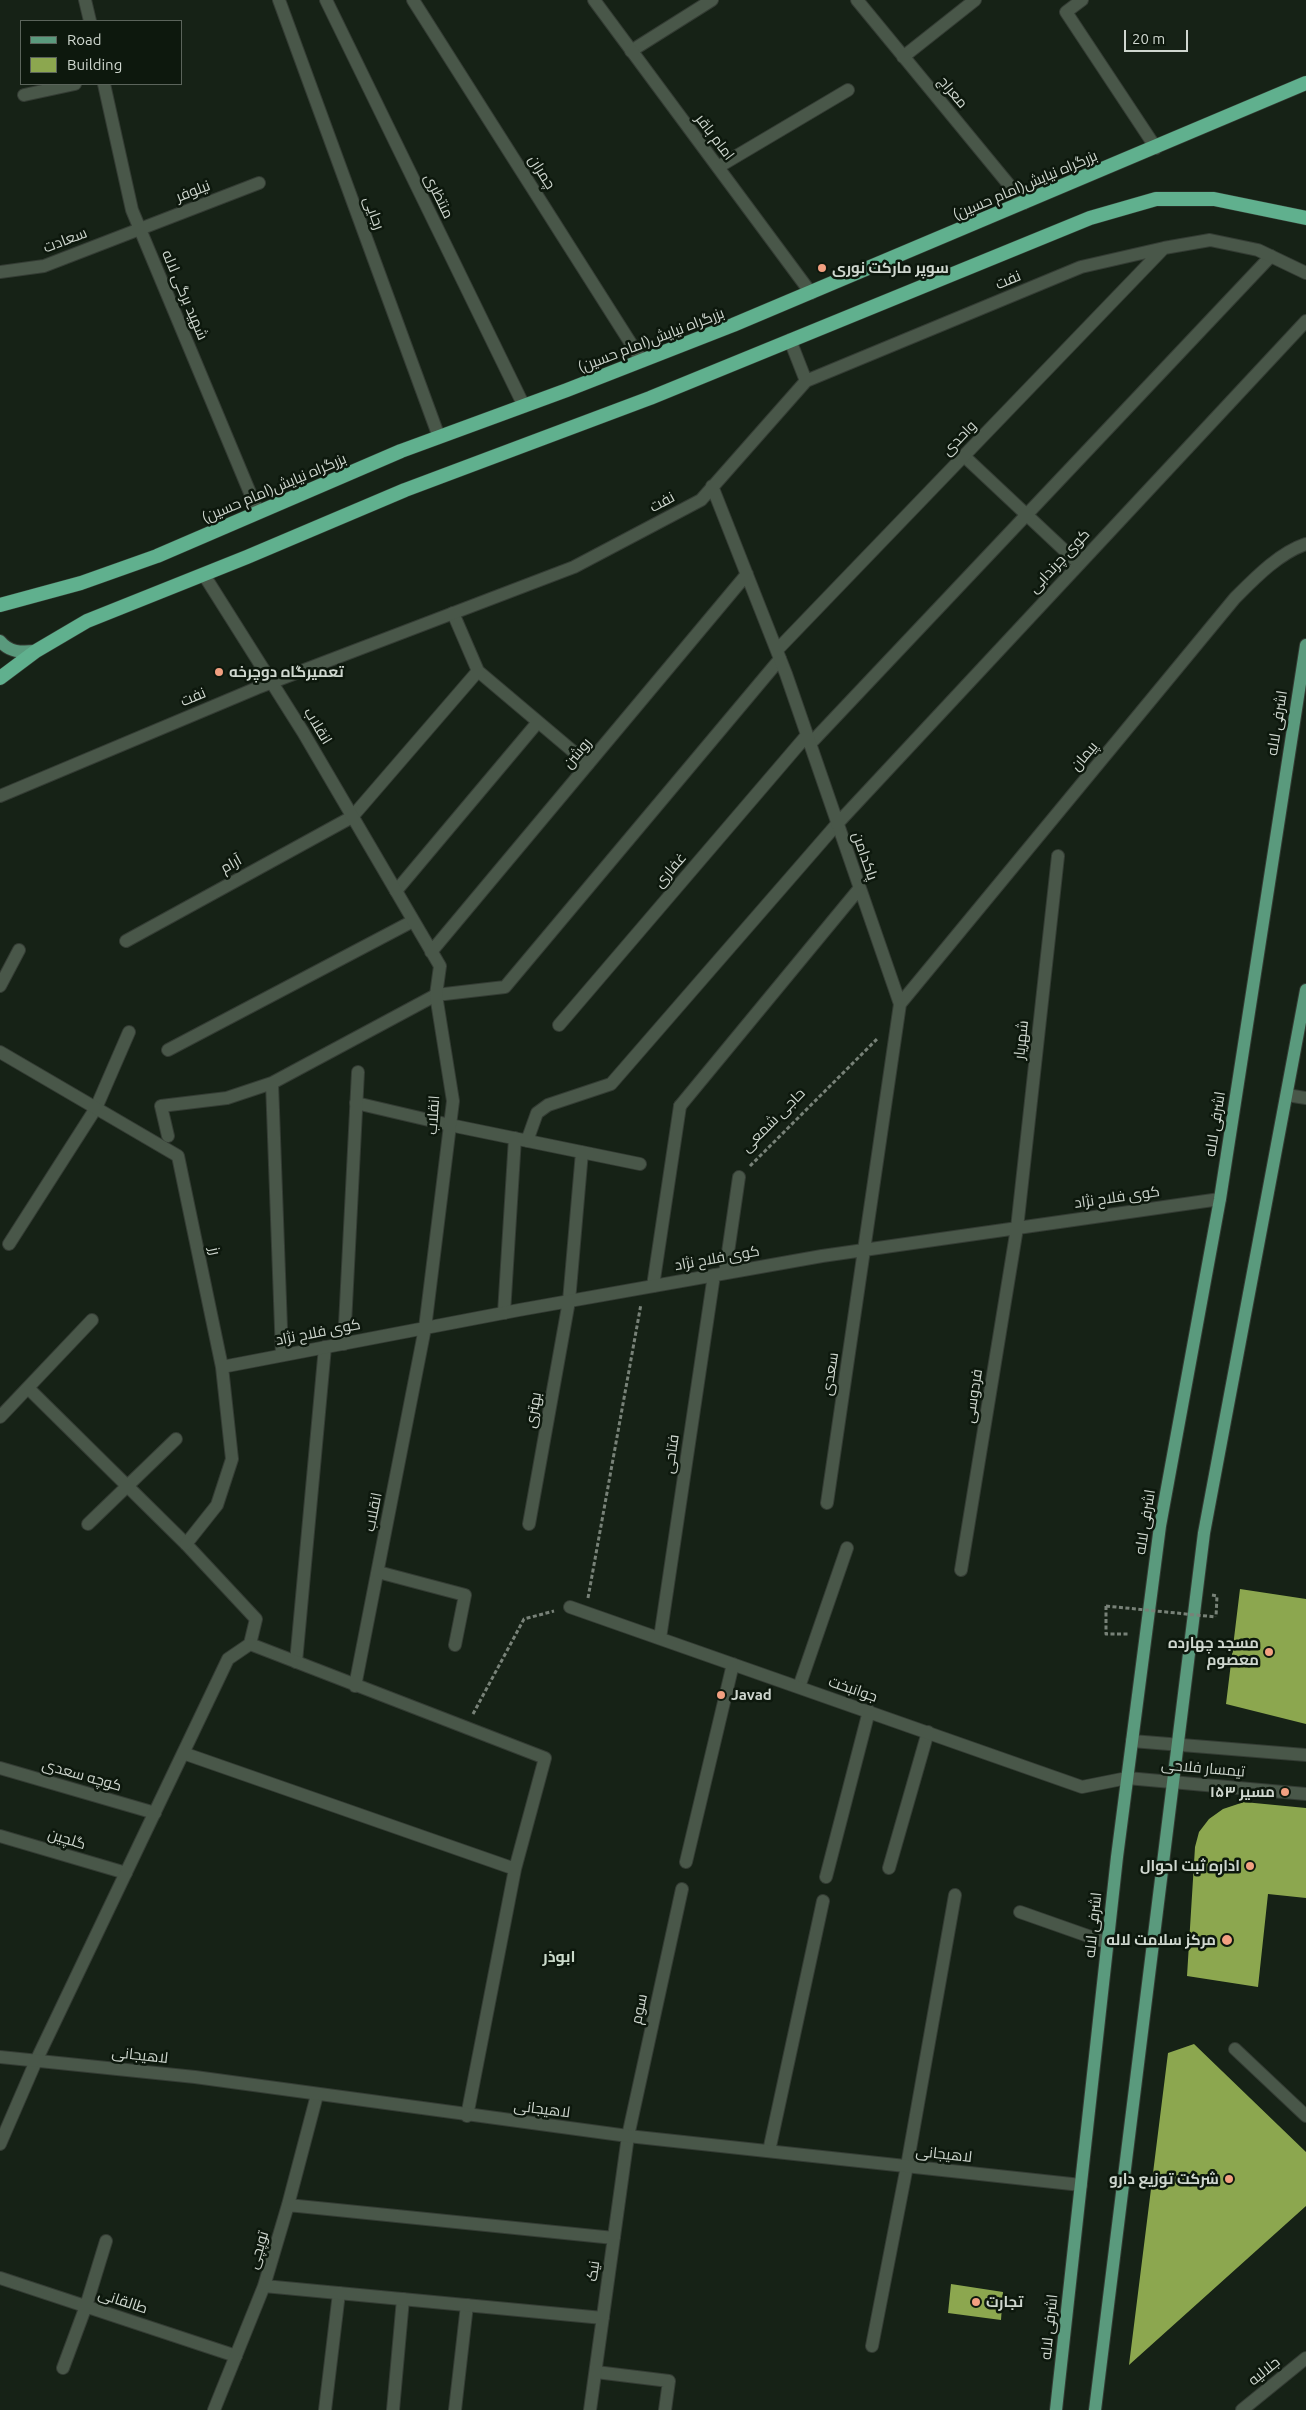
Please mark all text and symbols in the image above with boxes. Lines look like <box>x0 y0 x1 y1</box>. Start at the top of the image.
legend <box>20 20 182 85</box>
scale bar <box>1126 20 1190 52</box>
text: 20 m <box>1132 30 1165 47</box>
text: Road <box>67 31 102 48</box>
text: Building <box>67 56 122 73</box>
street label: معراج <box>934 72 972 112</box>
street label: امام باقر <box>692 110 738 164</box>
street label: بزرگراه نیایش(امام حسین) <box>950 146 1100 224</box>
street label: چمران <box>525 152 559 192</box>
street label: منتظری <box>420 171 458 221</box>
street label: نیلوفر <box>173 176 213 206</box>
street label: رجایی <box>360 194 388 232</box>
street label: سعادت <box>41 223 89 257</box>
street label: شهید برگی لاله <box>158 247 212 343</box>
place label: سوپر مارکت نوری <box>832 259 949 277</box>
marker: سوپر مارکت نوری <box>816 262 828 274</box>
street label: نفت <box>993 267 1023 293</box>
street label: بزرگراه نیایش(امام حسین) <box>575 304 727 376</box>
street label: واحدی <box>938 417 980 459</box>
street label: بزرگراه نیایش(امام حسین) <box>199 449 349 527</box>
street label: نفت <box>646 488 678 516</box>
street label: کوی چرندابی <box>1025 525 1093 597</box>
place label: تعمیرگاه دوچرخه <box>229 663 344 681</box>
marker: تعمیرگاه دوچرخه <box>213 666 225 678</box>
street label: نفت <box>178 684 208 710</box>
street label: اشرفی لاله <box>1263 689 1291 757</box>
street label: انقلاب <box>300 704 336 748</box>
street label: روشن <box>559 734 595 772</box>
street label: پیمان <box>1067 738 1101 774</box>
street label: پاکدامن <box>848 829 882 883</box>
street label: غفاری <box>650 849 690 891</box>
street label: آرام <box>217 851 245 877</box>
street label: شهریار <box>1010 1020 1032 1060</box>
street label: حاجی شمعی <box>737 1084 809 1156</box>
street label: اشرفی لاله <box>1201 1090 1229 1158</box>
street label: انقلاب <box>423 1095 443 1135</box>
street label: کوی فلاح نژاد <box>1073 1182 1161 1212</box>
street label: کوی فلاح نژاد <box>673 1242 761 1274</box>
street label: رز <box>205 1245 225 1257</box>
street label: کوی فلاح نژاد <box>274 1315 362 1349</box>
street label: سعدی <box>818 1351 842 1397</box>
street label: فردوسی <box>960 1368 986 1424</box>
street label: بهتری <box>521 1391 545 1429</box>
street label: فتاحی <box>659 1433 683 1475</box>
street label: اشرفی لاله <box>1131 1488 1159 1556</box>
street label: انقلاب <box>360 1491 386 1533</box>
place label: مسجد چهارده معصوم <box>1168 1634 1259 1669</box>
marker: مسجد چهارده معصوم <box>1263 1646 1275 1658</box>
street label: جوانبخت <box>826 1672 880 1706</box>
place label: Javad <box>731 1686 772 1704</box>
marker: Javad <box>715 1689 727 1701</box>
street label: کوچه سعدی <box>40 1755 124 1795</box>
street label: تیمسار فلاحی <box>1160 1755 1246 1781</box>
place label: مسیر ۱۵۳ <box>1210 1783 1275 1801</box>
marker: مسیر ۱۵۳ <box>1279 1786 1291 1798</box>
street label: گلچین <box>46 1825 88 1853</box>
place label: اداره ثبت احوال <box>1140 1857 1240 1875</box>
marker: اداره ثبت احوال <box>1244 1860 1256 1872</box>
street label: اشرفی لاله <box>1081 1891 1105 1959</box>
place label: مرکز سلامت لاله <box>1106 1931 1216 1949</box>
marker: مرکز سلامت لاله <box>1220 1933 1234 1947</box>
district label: ابوذر <box>542 1947 576 1967</box>
street label: سوم <box>627 1992 651 2026</box>
street label: لاهیجانی <box>111 2043 169 2067</box>
street label: لاهیجانی <box>513 2097 571 2121</box>
street label: لاهیجانی <box>915 2142 973 2166</box>
place label: شرکت توزیع دارو <box>1109 2170 1219 2188</box>
marker: شرکت توزیع دارو <box>1223 2173 1235 2185</box>
street label: توپچی <box>244 2229 272 2271</box>
street label: نیک <box>583 2260 603 2282</box>
street label: طالقانی <box>96 2285 150 2317</box>
place label: تجارت <box>986 2293 1023 2311</box>
street label: اشرفی لاله <box>1037 2293 1061 2361</box>
marker: تجارت <box>970 2296 982 2308</box>
street label: جلالیه <box>1245 2353 1283 2389</box>

